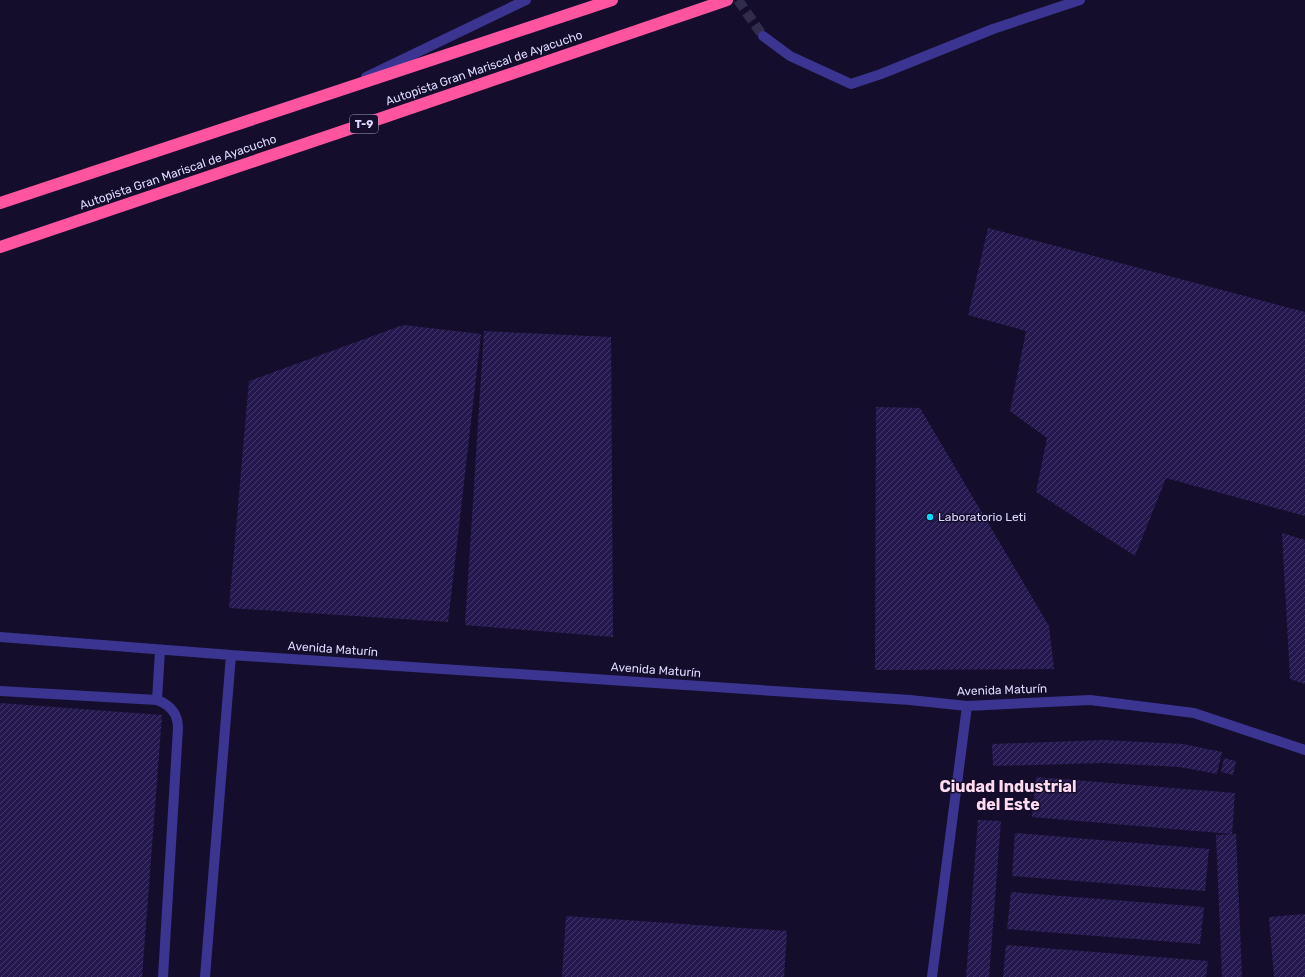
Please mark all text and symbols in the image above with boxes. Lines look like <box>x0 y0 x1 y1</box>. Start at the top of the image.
street label: Autopista Gran Mariscal de Ayacucho <box>384 28 584 108</box>
road number: T-9 <box>350 115 378 133</box>
street label: Autopista Gran Mariscal de Ayacucho <box>78 132 278 212</box>
place label: Laboratorio Leti <box>938 510 1026 524</box>
marker: Laboratorio Leti <box>925 512 935 522</box>
street label: Avenida Maturín <box>287 639 379 659</box>
street label: Avenida Maturín <box>610 660 702 680</box>
street label: Avenida Maturín <box>957 681 1047 699</box>
district label: Ciudad Industrial del Este <box>939 777 1077 814</box>

